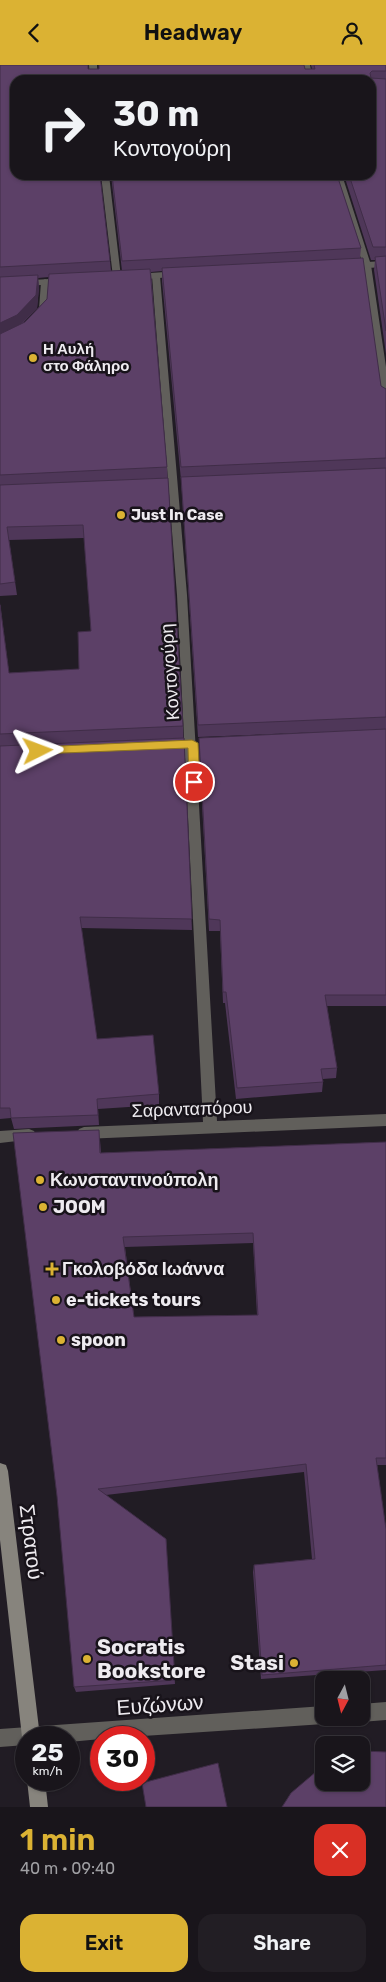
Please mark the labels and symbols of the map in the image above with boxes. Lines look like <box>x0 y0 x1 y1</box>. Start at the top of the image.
place label: Η Αυλή στο Φάληρο <box>43 340 129 375</box>
marker: Η Αυλή στο Φάληρο <box>27 352 39 364</box>
place label: Just In Case <box>131 506 223 524</box>
marker: Just In Case <box>115 509 127 521</box>
street label: Κοντογούρη <box>156 623 184 721</box>
position arrow <box>11 724 63 776</box>
pin <box>173 761 215 803</box>
street label: Σαρανταπόρου <box>131 1096 253 1122</box>
place label: Κωνσταντινούπολη <box>50 1169 219 1191</box>
marker: Κωνσταντινούπολη <box>34 1174 46 1186</box>
place label: JOOM <box>53 1196 106 1218</box>
marker: JOOM <box>37 1201 49 1213</box>
place label: Γκολοβόδα Ιωάννα <box>62 1258 224 1280</box>
marker: Γκολοβόδα Ιωάννα <box>46 1263 58 1275</box>
place label: e-tickets tours <box>66 1289 201 1311</box>
marker: e-tickets tours <box>50 1294 62 1306</box>
place label: spoon <box>71 1329 126 1351</box>
marker: spoon <box>55 1334 67 1346</box>
street label: Στρατού <box>14 1503 49 1581</box>
place label: Socratis Bookstore <box>97 1634 206 1683</box>
place label: Stasi <box>230 1650 284 1675</box>
marker: Socratis Bookstore <box>81 1653 93 1665</box>
marker: Stasi <box>288 1657 300 1669</box>
north arrow <box>315 1671 370 1726</box>
street label: Ευζώνων <box>116 1689 204 1720</box>
speed limit sign: 30 <box>90 1726 155 1791</box>

